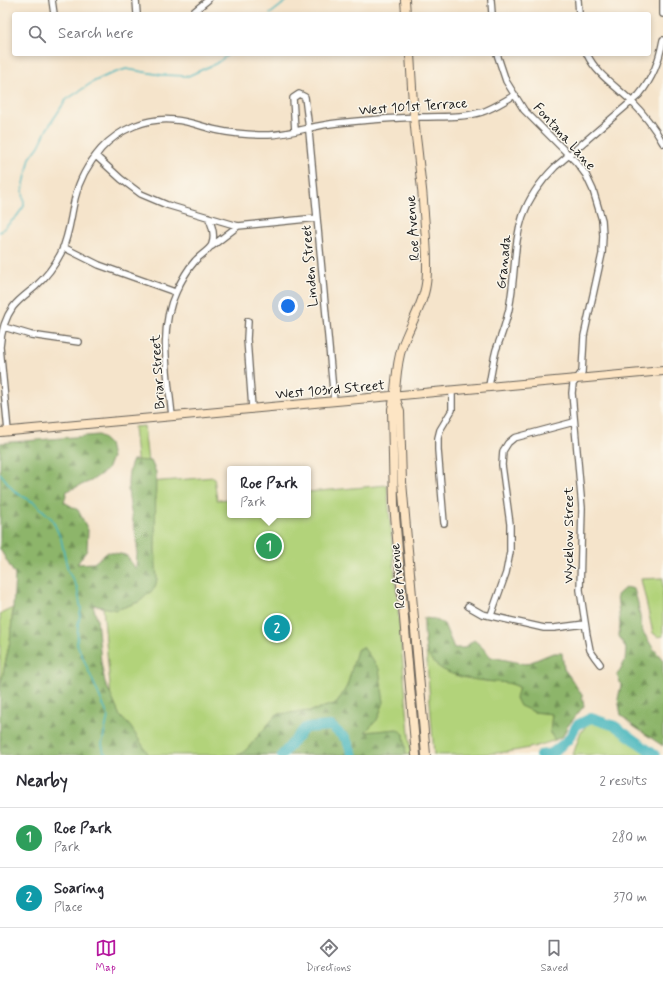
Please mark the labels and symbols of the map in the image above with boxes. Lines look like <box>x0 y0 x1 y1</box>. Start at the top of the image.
street label: West 101st Terrace <box>358 94 469 120</box>
street label: Fontana Lane <box>529 99 599 174</box>
street label: Roe Avenue <box>402 194 424 261</box>
street label: Linden Street <box>297 224 323 308</box>
street label: Granada <box>492 233 516 290</box>
your location <box>278 296 298 316</box>
street label: Briar Street <box>146 333 170 410</box>
street label: West 103rd Street <box>275 376 386 404</box>
street label: Wycklow Street <box>560 486 578 583</box>
pin: 1 <box>256 531 282 561</box>
street label: Roe Avenue <box>386 542 410 609</box>
pin: 2 <box>264 613 290 643</box>

